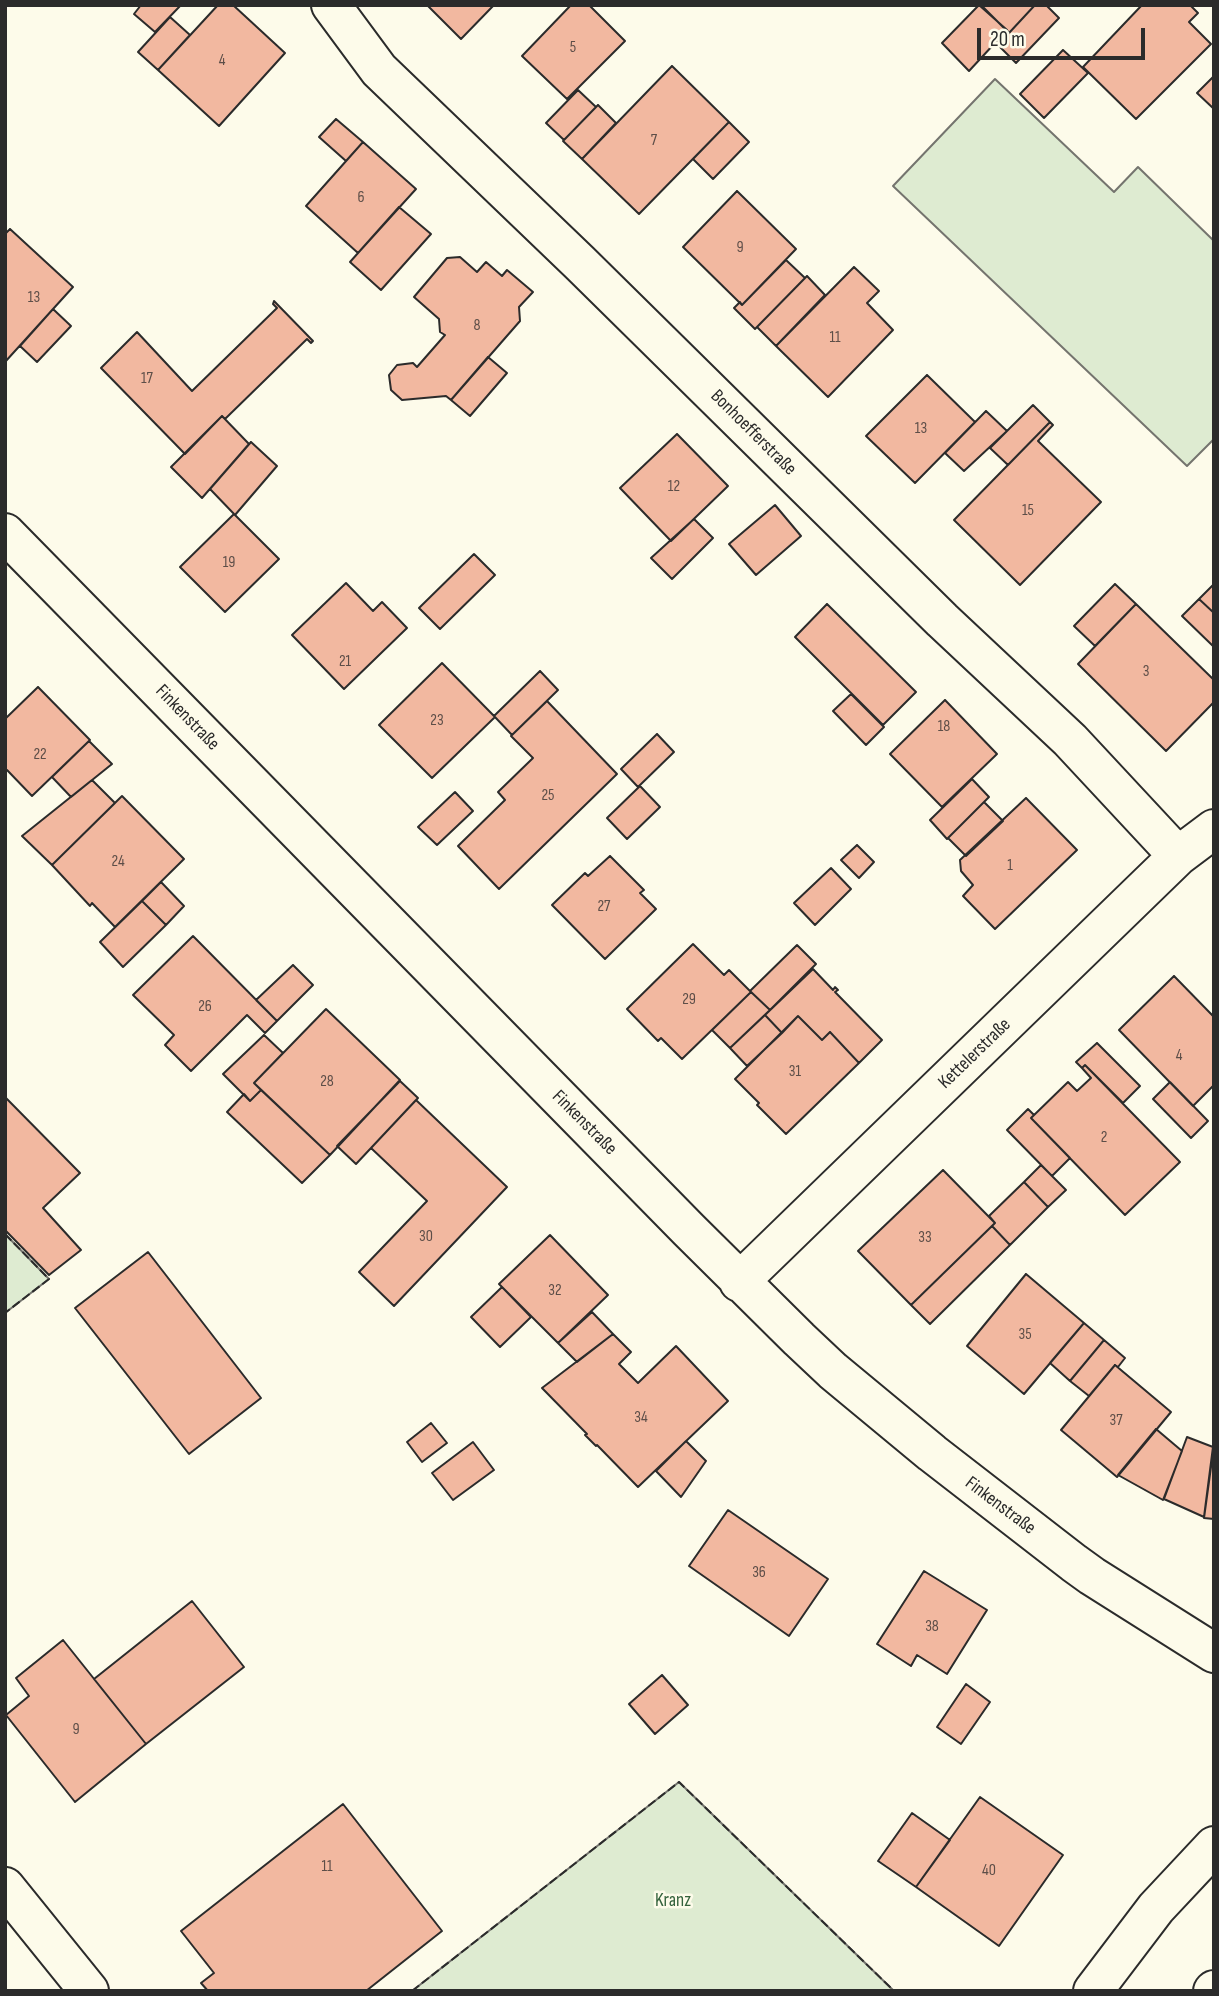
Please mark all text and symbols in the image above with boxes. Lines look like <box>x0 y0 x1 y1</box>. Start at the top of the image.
scale bar <box>981 14 1149 58</box>
text: 20 m <box>990 27 1025 52</box>
house number: 5 <box>570 38 576 58</box>
house number: 4 <box>219 51 225 71</box>
house number: 7 <box>651 131 657 151</box>
house number: 6 <box>357 188 365 208</box>
house number: 9 <box>736 238 744 258</box>
house number: 13 <box>28 288 40 308</box>
house number: 8 <box>473 316 481 336</box>
house number: 11 <box>829 328 841 348</box>
house number: 17 <box>141 369 153 389</box>
street label: Bonhoefferstraße <box>705 385 801 481</box>
house number: 13 <box>915 419 927 439</box>
house number: 12 <box>668 477 680 497</box>
house number: 15 <box>1022 501 1034 521</box>
house number: 19 <box>223 553 235 573</box>
house number: 21 <box>339 652 351 672</box>
house number: 3 <box>1143 662 1149 682</box>
street label: Finkenstraße <box>150 680 224 756</box>
house number: 23 <box>430 711 444 731</box>
house number: 18 <box>938 717 950 737</box>
house number: 22 <box>33 745 47 765</box>
house number: 25 <box>541 786 555 806</box>
house number: 24 <box>111 852 125 872</box>
house number: 1 <box>1007 856 1013 876</box>
house number: 27 <box>597 897 611 917</box>
house number: 29 <box>682 990 696 1010</box>
house number: 26 <box>198 997 212 1017</box>
street label: Kettelerstraße <box>934 1014 1016 1094</box>
house number: 4 <box>1176 1046 1182 1066</box>
house number: 31 <box>789 1062 801 1082</box>
house number: 28 <box>320 1072 334 1092</box>
street label: Finkenstraße <box>547 1086 621 1160</box>
house number: 2 <box>1101 1128 1107 1148</box>
house number: 30 <box>419 1227 433 1247</box>
house number: 33 <box>918 1228 932 1248</box>
house number: 32 <box>548 1281 562 1301</box>
house number: 35 <box>1018 1325 1032 1345</box>
house number: 34 <box>634 1408 648 1428</box>
house number: 37 <box>1109 1411 1123 1431</box>
street label: Finkenstraße <box>960 1472 1040 1540</box>
house number: 36 <box>752 1563 766 1583</box>
house number: 38 <box>925 1617 939 1637</box>
house number: 9 <box>72 1720 80 1740</box>
house number: 11 <box>321 1857 333 1877</box>
house number: 40 <box>982 1861 996 1881</box>
park label: Kranz <box>655 1890 691 1912</box>

